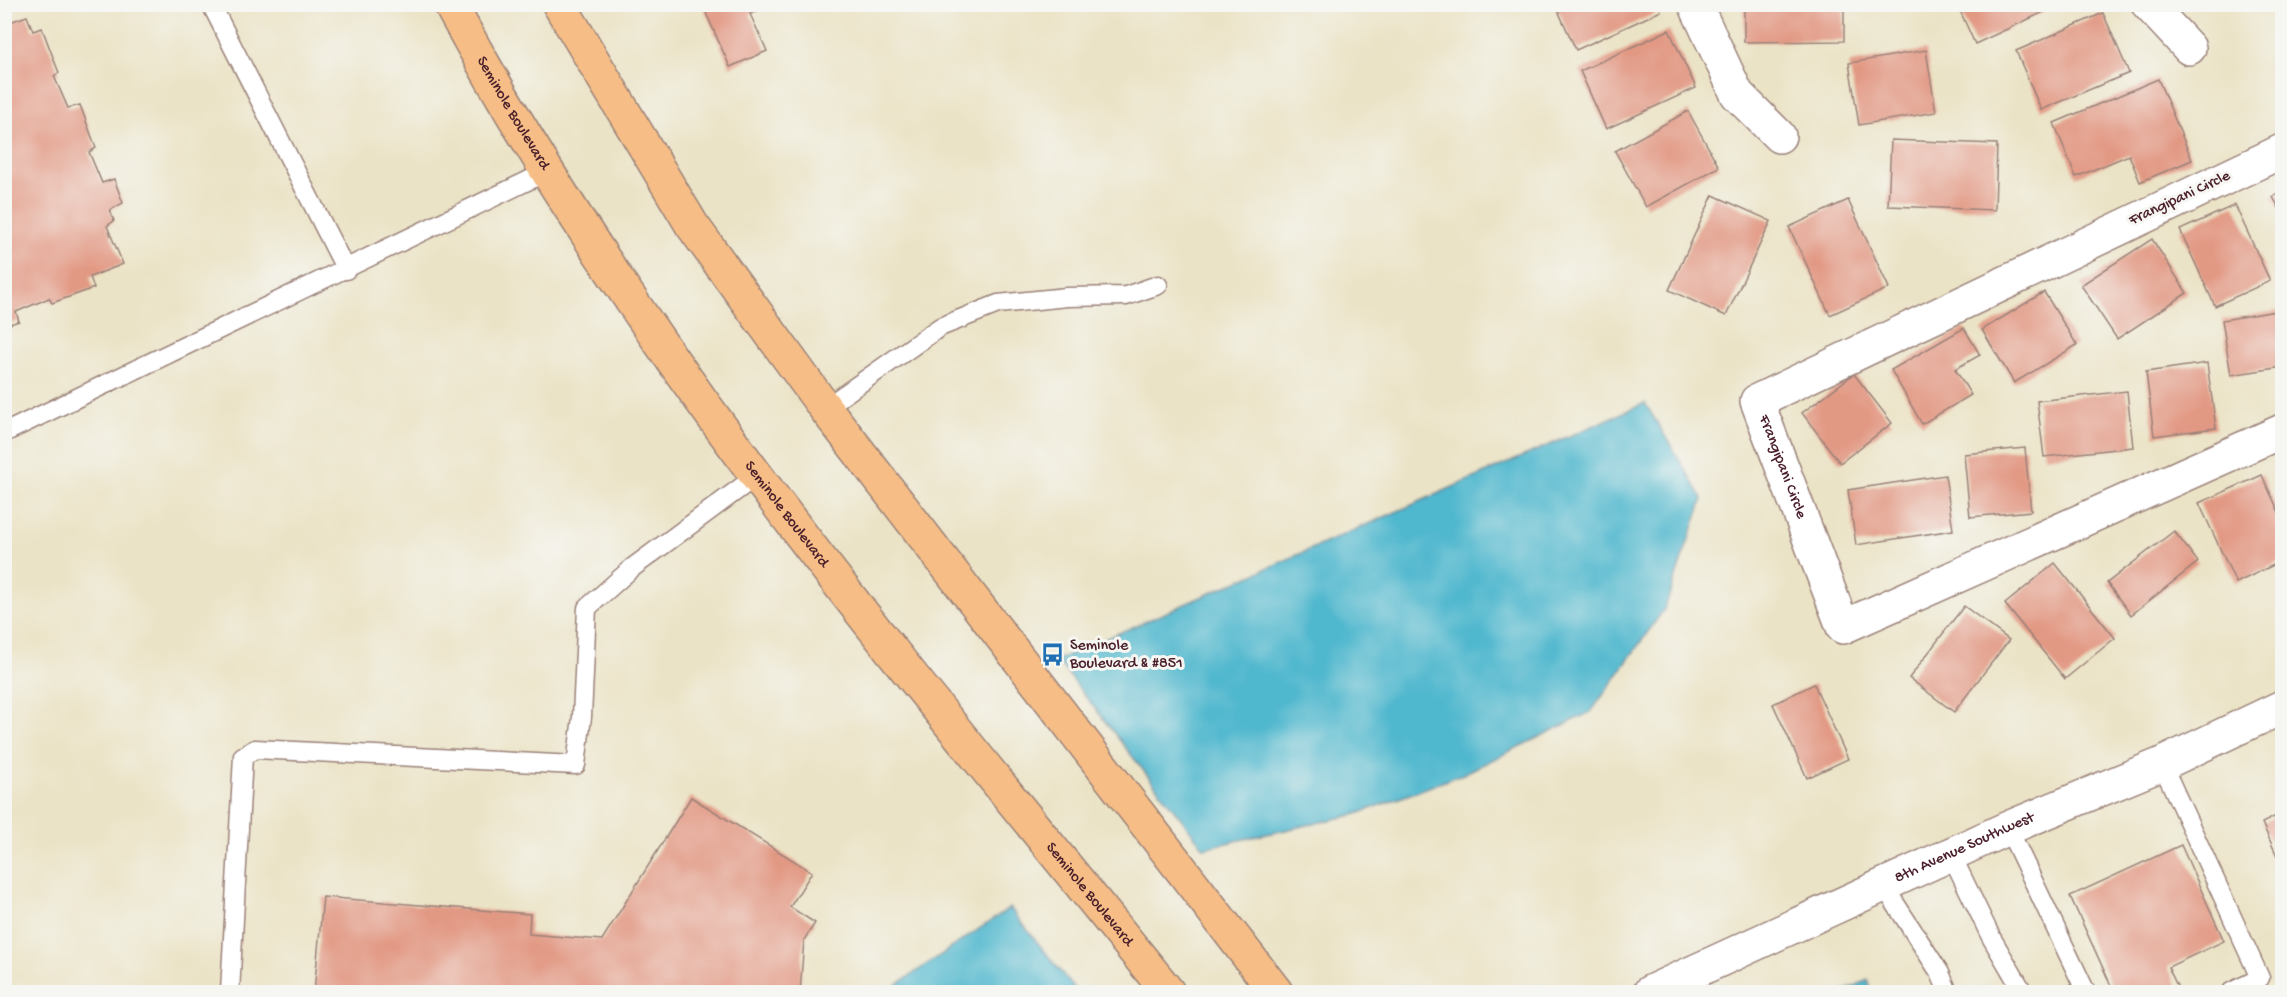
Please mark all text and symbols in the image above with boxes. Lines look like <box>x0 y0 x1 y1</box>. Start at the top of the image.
street label: Seminole Boulevard <box>471 53 554 175</box>
street label: Frangipani Circle <box>2125 167 2234 231</box>
street label: Frangipani Circle <box>1753 411 1811 522</box>
street label: Seminole Boulevard <box>740 458 834 573</box>
place label: Seminole Boulevard & #851 <box>1069 637 1183 674</box>
bus stop icon: Seminole Boulevard & #851 <box>1039 642 1065 668</box>
street label: 8th Avenue Southwest <box>1892 808 2039 888</box>
street label: Seminole Boulevard <box>1041 839 1138 952</box>

